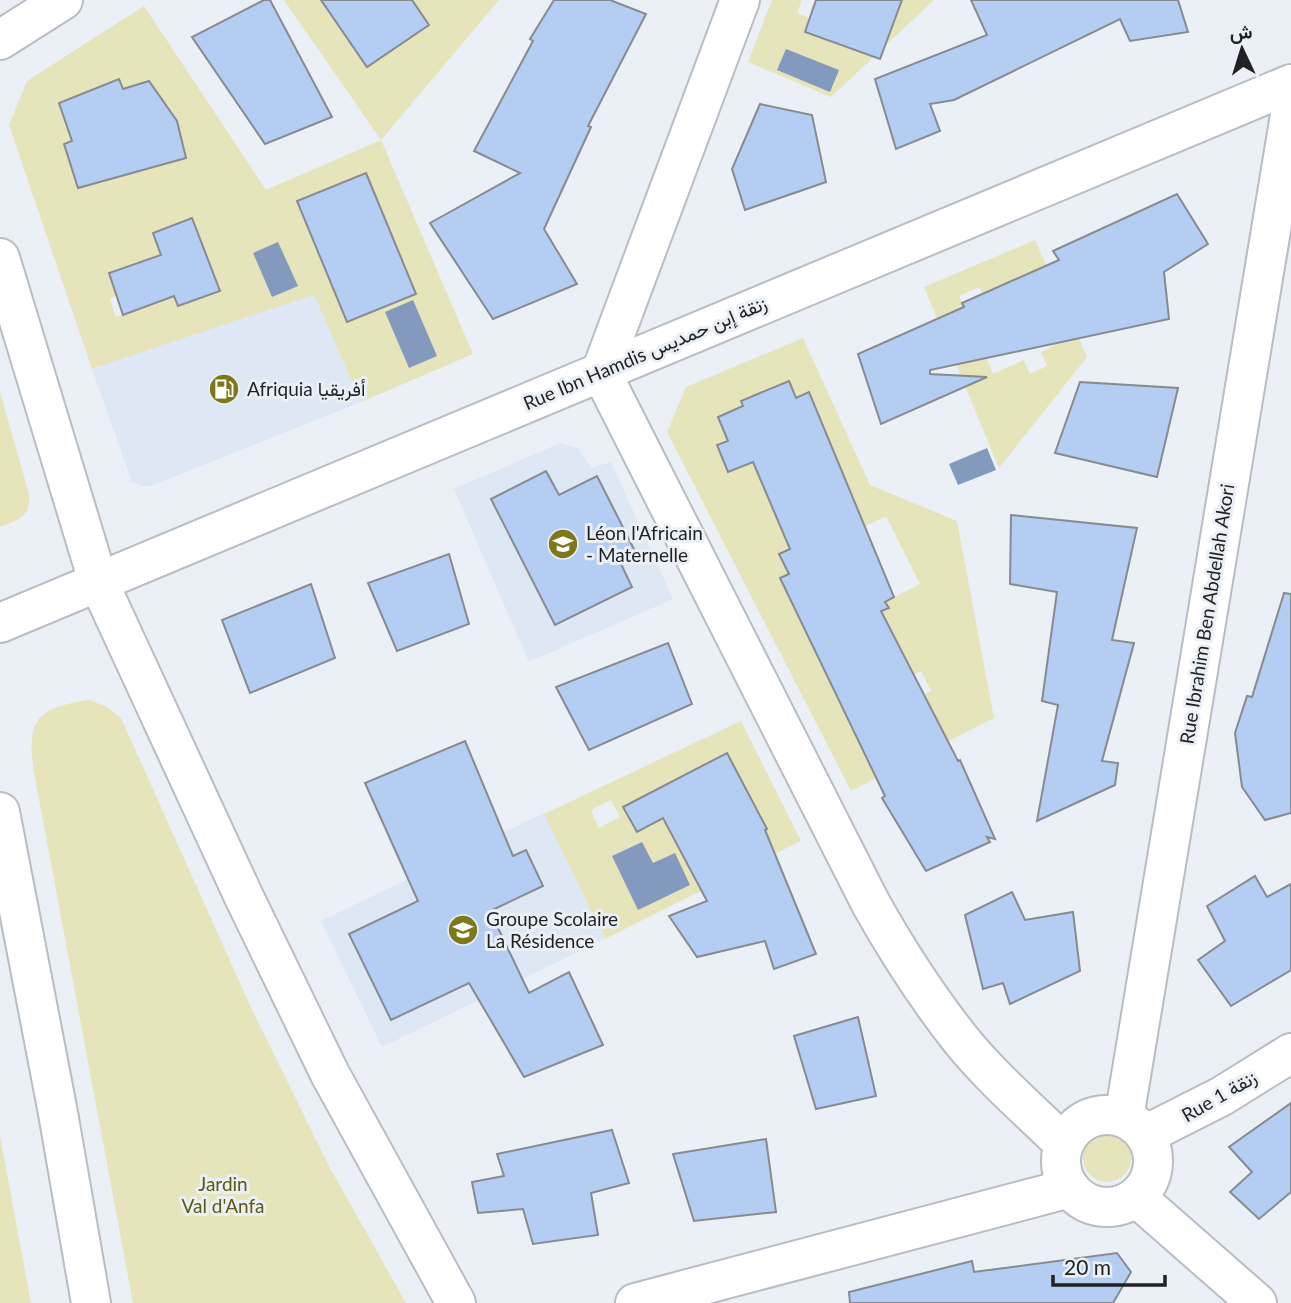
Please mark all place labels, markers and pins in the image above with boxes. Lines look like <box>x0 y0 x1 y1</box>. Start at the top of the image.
fuel station icon: Afriquia أفريقيا <box>207 372 241 406</box>
place label: Afriquia أفريقيا <box>247 377 365 401</box>
place label: Léon l'Africain - Maternelle <box>586 521 703 566</box>
school or university icon: Léon l'Africain - Maternelle <box>546 527 580 561</box>
place label: Groupe Scolaire La Résidence <box>486 907 618 952</box>
school or university icon: Groupe Scolaire La Résidence <box>446 913 480 947</box>

